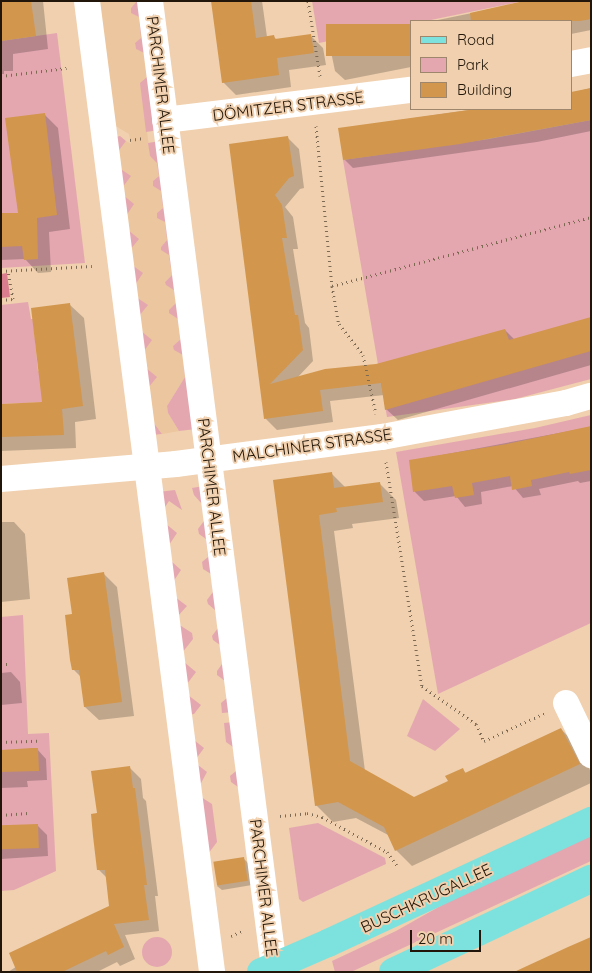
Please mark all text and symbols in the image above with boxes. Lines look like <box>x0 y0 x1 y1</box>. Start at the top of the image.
street label: PARCHIMER ALLEE <box>143 15 179 155</box>
legend <box>410 20 572 110</box>
text: Road <box>457 30 494 49</box>
text: Park <box>457 55 489 74</box>
text: Building <box>457 80 512 99</box>
street label: DÖMITZER STRASSE <box>211 87 365 125</box>
street label: PARCHIMER ALLEE <box>194 417 230 557</box>
street label: MALCHINER STRASSE <box>231 424 393 466</box>
street label: PARCHIMER ALLEE <box>246 818 282 958</box>
street label: BUSCHKRUGALLEE <box>358 859 494 937</box>
scale bar <box>412 920 483 952</box>
text: 20 m <box>418 929 453 948</box>

